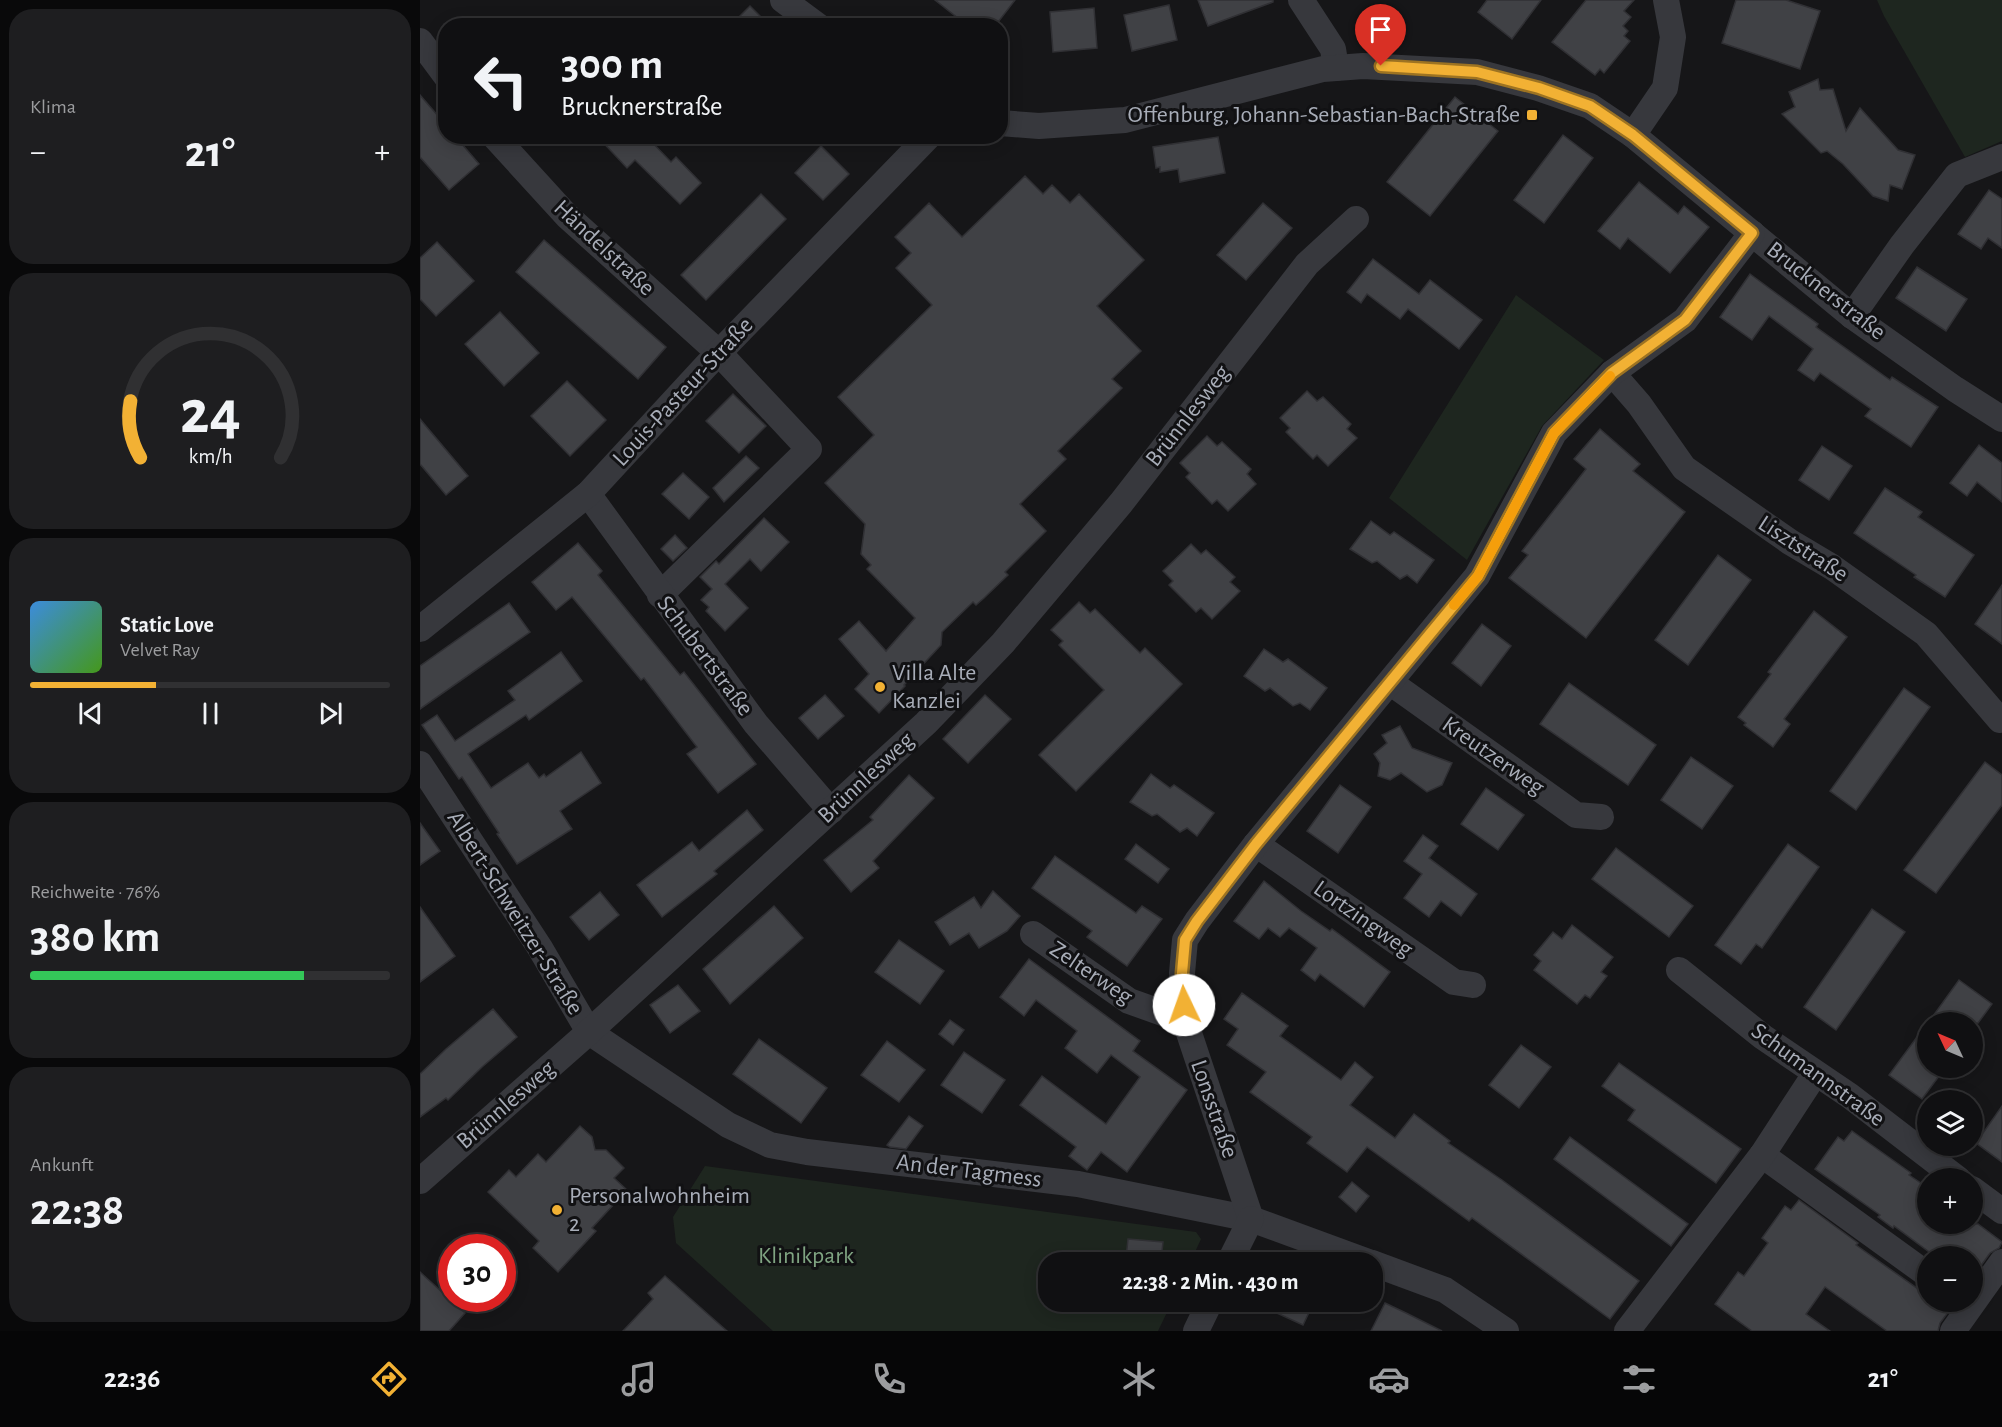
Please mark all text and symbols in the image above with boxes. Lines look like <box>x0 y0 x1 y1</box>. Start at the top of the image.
pin <box>1355 4 1406 66</box>
icon: arrive <box>1364 13 1397 46</box>
icon: left <box>462 42 540 120</box>
text: 300 m <box>561 44 663 86</box>
text: Brucknerstraße <box>561 93 722 120</box>
text: Klima <box>30 97 76 117</box>
place label: Offenburg, Johann-Sebastian-Bach-Straße <box>1127 103 1520 127</box>
marker: Offenburg, Johann-Sebastian-Bach-Straße <box>1525 108 1539 122</box>
text: 21° <box>185 130 235 175</box>
text: − <box>30 136 46 169</box>
text: + <box>374 136 390 169</box>
street label: Händelstraße <box>549 196 659 300</box>
street label: Brucknerstraße <box>1762 237 1890 345</box>
street label: Louis-Pasteur-Straße <box>608 313 758 471</box>
street label: Brünnlesweg <box>1141 361 1235 471</box>
text: 24 <box>180 382 240 444</box>
text: km/h <box>188 447 232 468</box>
street label: Lisztstraße <box>1754 511 1852 587</box>
street label: Schubertstraße <box>652 592 758 720</box>
text: Static Love <box>120 614 214 636</box>
text: Velvet Ray <box>120 640 200 660</box>
place label: Villa Alte Kanzlei <box>892 661 976 713</box>
marker: Villa Alte Kanzlei <box>873 680 887 694</box>
icon: previous <box>74 697 107 730</box>
icon: pause <box>194 697 227 730</box>
icon: next <box>314 697 347 730</box>
street label: Kreutzerweg <box>1438 712 1549 800</box>
street label: Brünnlesweg <box>814 728 919 828</box>
street label: Albert-Schweitzer-Straße <box>443 807 587 1019</box>
street label: Lortzingweg <box>1309 876 1417 962</box>
text: Reichweite · 76% <box>30 882 160 902</box>
text: 380 km <box>30 915 160 960</box>
street label: Zelterweg <box>1045 937 1137 1009</box>
position arrow <box>1152 973 1216 1037</box>
north arrow <box>1917 1012 1983 1078</box>
map controls <box>1917 1012 1983 1312</box>
street label: Schumannstraße <box>1747 1019 1889 1131</box>
street label: Brünnlesweg <box>452 1056 560 1154</box>
street label: Lonsstraße <box>1186 1057 1242 1161</box>
button: layers <box>1917 1090 1983 1156</box>
street label: An der Tagmess <box>895 1150 1043 1192</box>
text: Ankunft <box>30 1155 94 1175</box>
button: + <box>1917 1168 1983 1234</box>
place label: Personalwohnheim 2 <box>569 1184 750 1236</box>
text: 22:38 <box>30 1188 124 1233</box>
marker: Personalwohnheim 2 <box>550 1203 564 1217</box>
speed limit sign: 30 <box>438 1234 516 1312</box>
park label: Klinikpark <box>758 1244 854 1268</box>
button: − <box>1917 1246 1983 1312</box>
text: 22:38 · 2 Min. · 430 m <box>1122 1271 1299 1293</box>
icon: directions <box>368 1358 410 1400</box>
icon: music <box>618 1358 660 1400</box>
icon: phone <box>868 1358 910 1400</box>
icon: climate <box>1118 1358 1160 1400</box>
icon: car <box>1368 1358 1410 1400</box>
icon: filters <box>1618 1358 1660 1400</box>
text: 22:36 <box>104 1365 160 1392</box>
text: 21° <box>1868 1365 1898 1392</box>

